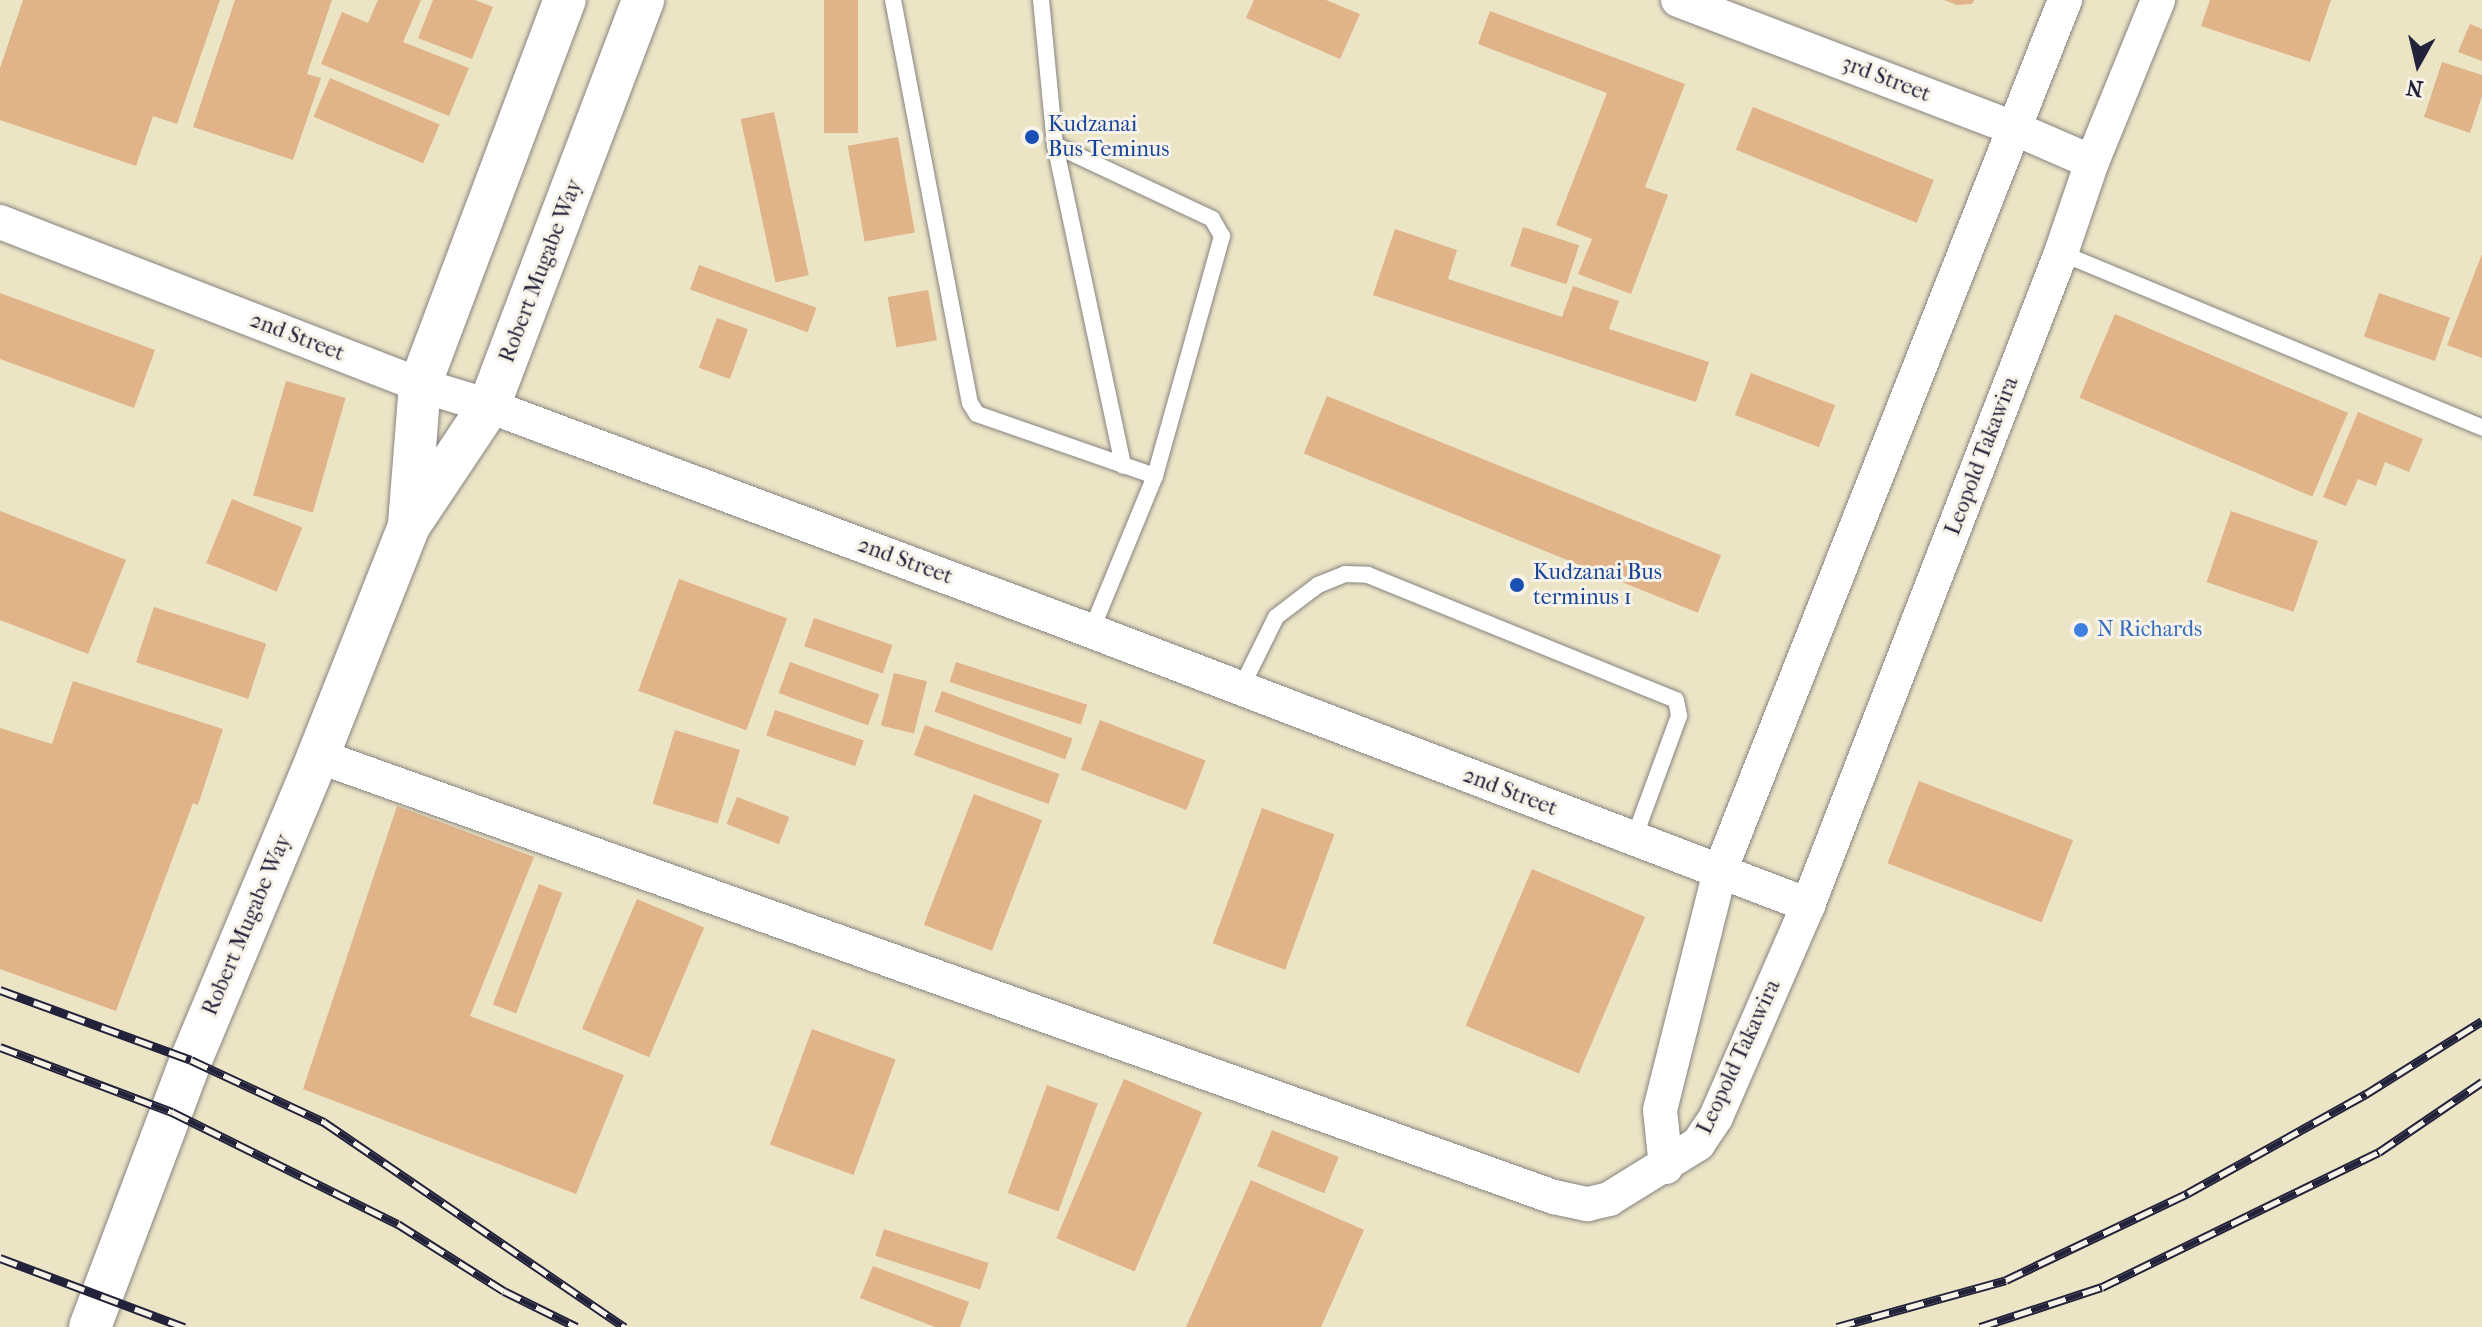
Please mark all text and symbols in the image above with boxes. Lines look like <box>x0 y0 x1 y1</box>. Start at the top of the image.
north arrow <box>2378 24 2458 104</box>
street label: 3rd Street <box>1838 50 1934 108</box>
text: N <box>2405 74 2425 102</box>
place label: Kudzanai Bus Teminus <box>1048 111 1169 162</box>
marker: Kudzanai Bus Teminus <box>1023 128 1041 146</box>
street label: Robert Mugabe Way <box>494 176 588 366</box>
street label: 2nd Street <box>246 307 348 367</box>
street label: Leopold Takawira <box>1940 373 2024 539</box>
street label: 2nd Street <box>854 532 956 590</box>
place label: Kudzanai Bus terminus 1 <box>1533 559 1662 610</box>
marker: Kudzanai Bus terminus 1 <box>1508 576 1526 594</box>
place label: N Richards <box>2097 617 2202 643</box>
marker: N Richards <box>2072 621 2090 639</box>
street label: 2nd Street <box>1459 762 1561 822</box>
street label: Robert Mugabe Way <box>197 830 297 1020</box>
street label: Leopold Takawira <box>1692 976 1786 1138</box>

